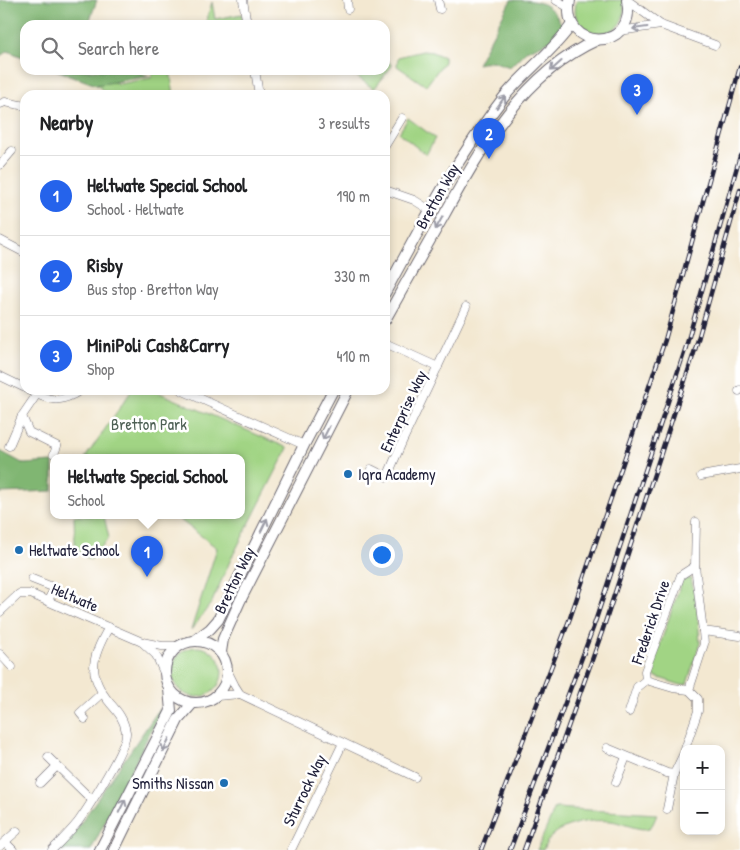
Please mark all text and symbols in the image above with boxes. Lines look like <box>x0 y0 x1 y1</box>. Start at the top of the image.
search box <box>20 20 390 75</box>
one-way arrow <box>633 24 649 34</box>
icon: search <box>38 34 66 62</box>
text: Search here <box>78 35 159 61</box>
one-way arrow <box>549 60 562 71</box>
pin: 3 <box>621 74 653 115</box>
one-way arrow <box>496 95 506 109</box>
text: Nearby <box>40 108 93 137</box>
text: 3 results <box>318 112 370 134</box>
pin: 2 <box>473 118 505 159</box>
street label: Bretton Way <box>410 159 464 233</box>
text: Heltwate Special School <box>87 172 247 198</box>
text: 1 <box>53 185 59 207</box>
text: 190 m <box>337 185 370 207</box>
text: School · Heltwate <box>87 198 184 220</box>
one-way arrow <box>434 216 444 230</box>
text: Risby <box>87 252 123 278</box>
text: 2 <box>52 265 60 287</box>
text: 330 m <box>334 265 370 287</box>
text: Bus stop · Bretton Way <box>87 278 219 300</box>
text: MiniPoli Cash&Carry <box>87 332 230 358</box>
text: 3 <box>52 345 60 367</box>
text: 410 m <box>336 345 370 367</box>
text: Shop <box>87 358 114 380</box>
street label: Enterprise Way <box>374 366 432 456</box>
park label: Bretton Park <box>111 413 187 435</box>
one-way arrow <box>321 426 331 441</box>
popup <box>50 454 245 519</box>
text: Heltwate Special School <box>67 463 228 489</box>
place label: Iqra Academy <box>358 463 436 485</box>
marker: Iqra Academy <box>342 468 354 480</box>
text: School <box>67 489 105 511</box>
one-way arrow <box>260 518 269 533</box>
pin: 1 <box>131 536 163 577</box>
place label: Heltwate School <box>29 539 120 561</box>
your location <box>369 542 395 568</box>
street label: Bretton Way <box>208 543 260 617</box>
marker: Heltwate School <box>13 544 25 556</box>
street label: Frederick Drive <box>625 576 675 668</box>
street label: Heltwate <box>48 577 103 617</box>
one-way arrow <box>161 737 170 752</box>
map controls <box>680 745 725 835</box>
button: + <box>680 745 725 790</box>
street label: Sturrock Way <box>277 750 331 830</box>
place label: Smiths Nissan <box>132 772 214 794</box>
marker: Smiths Nissan <box>218 777 230 789</box>
button: − <box>680 790 725 835</box>
one-way arrow <box>118 799 127 814</box>

